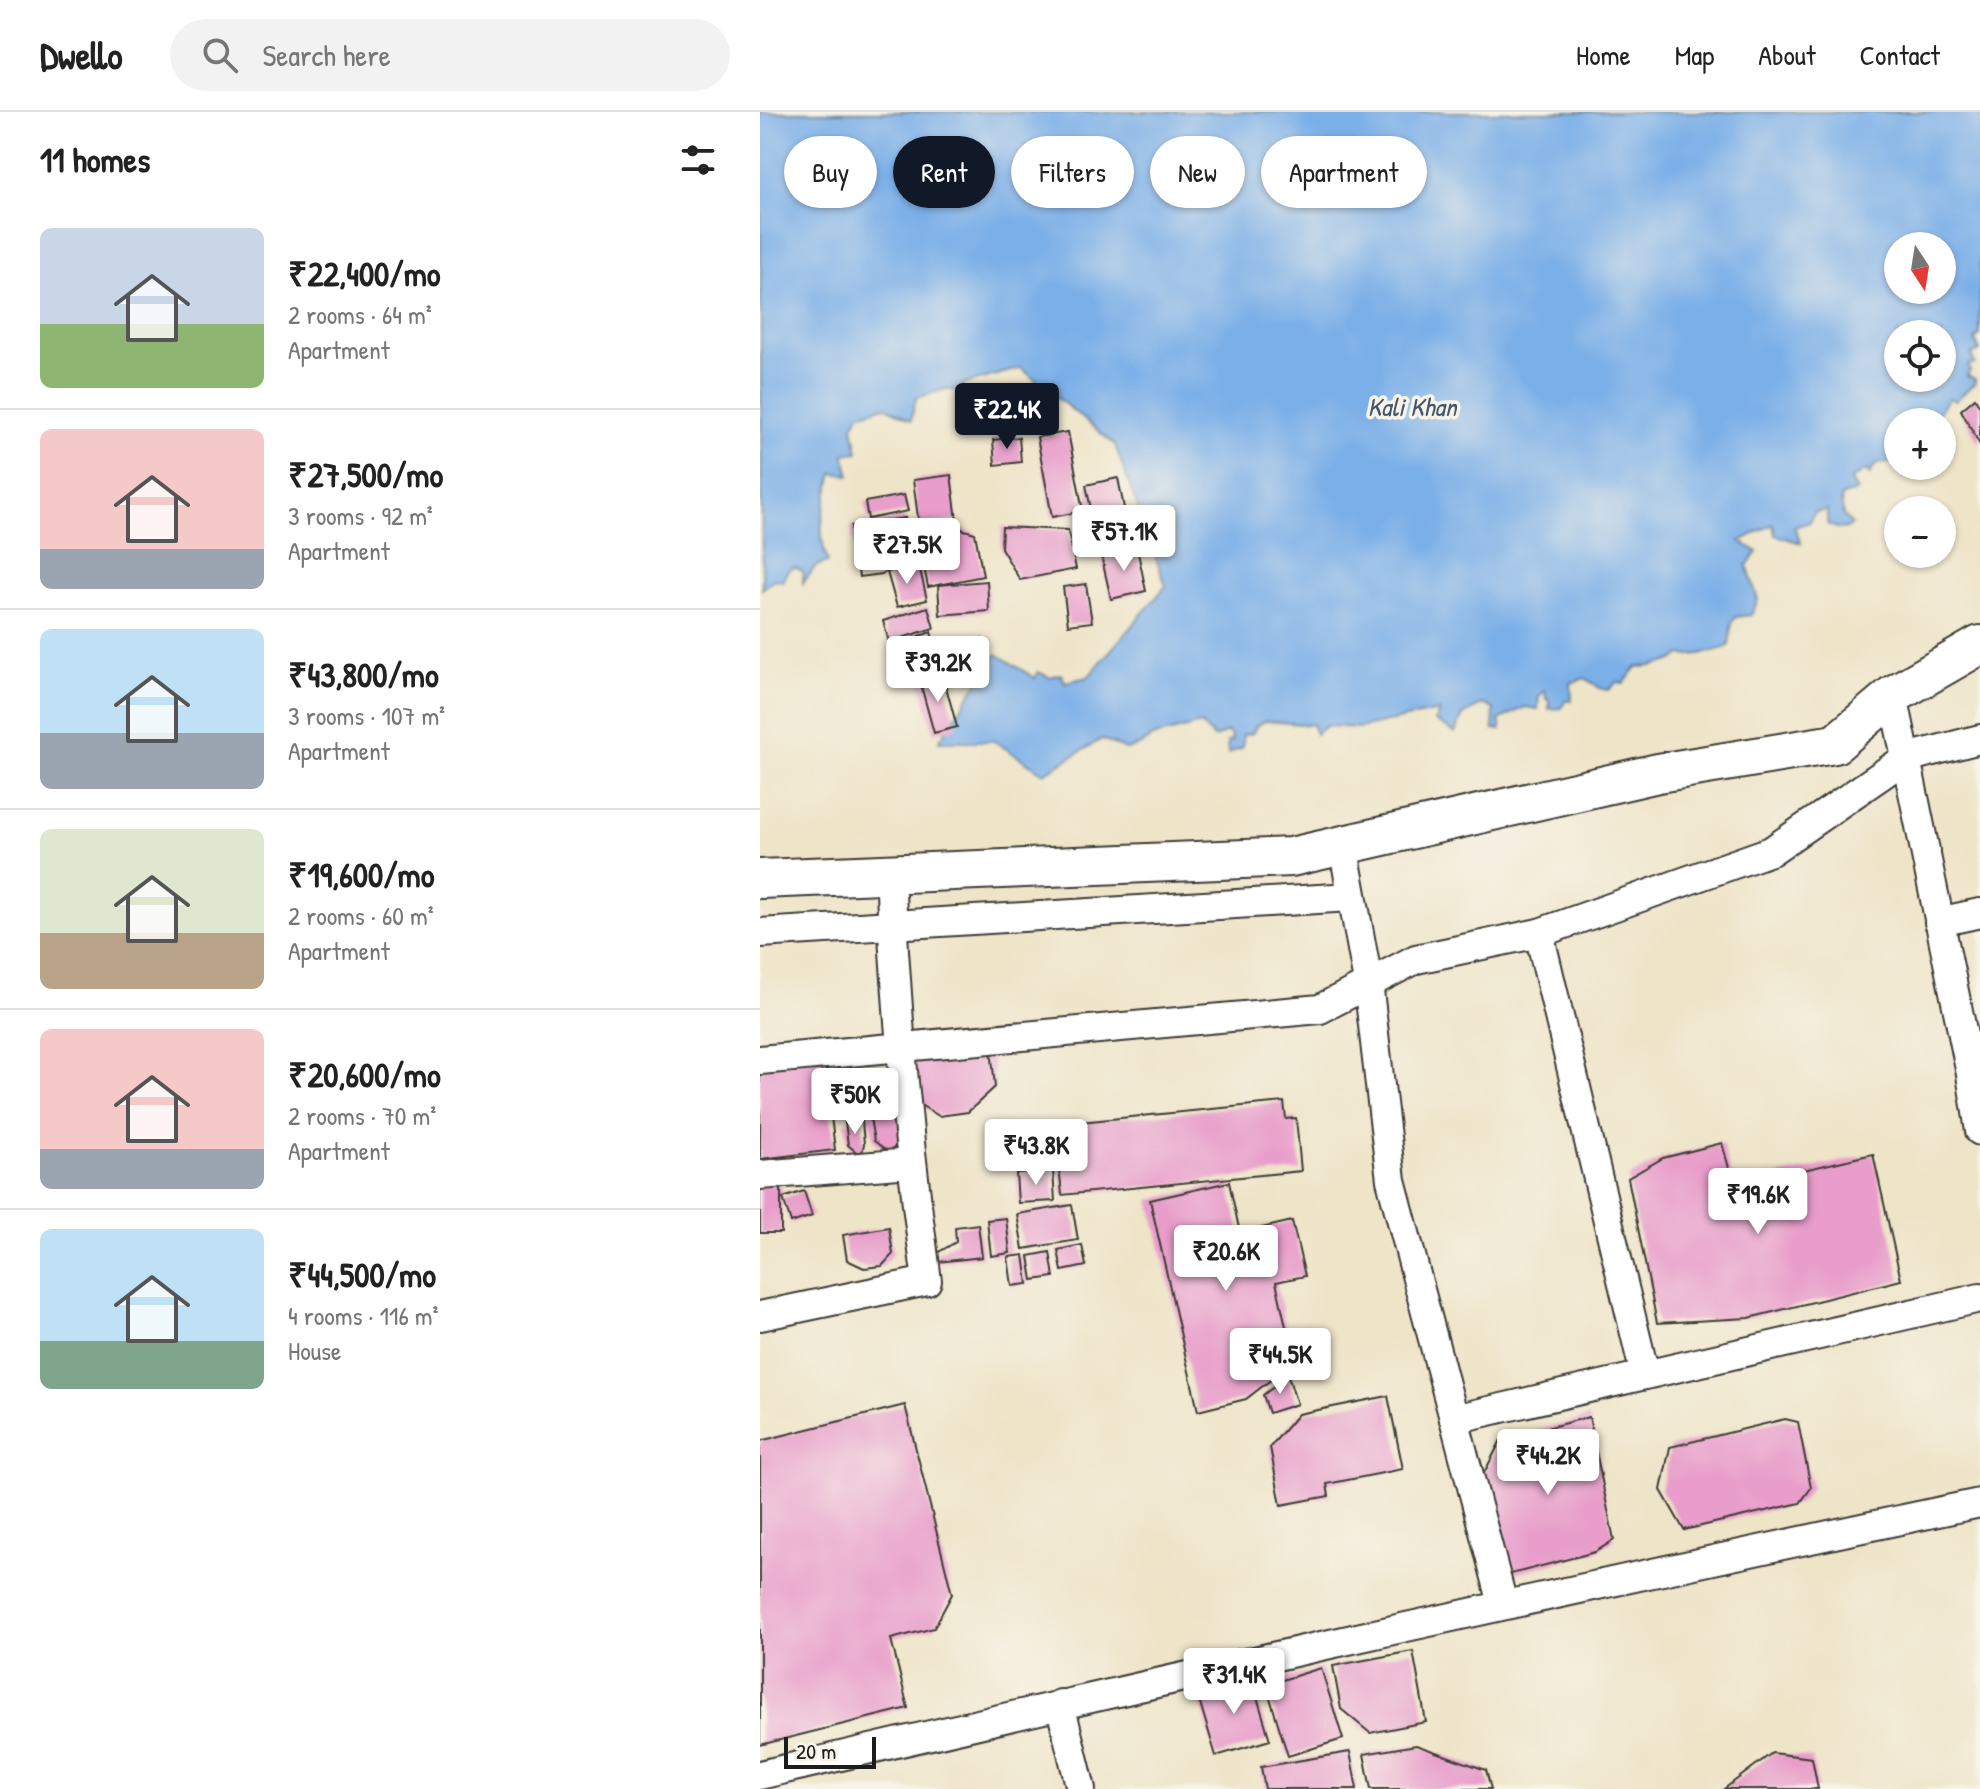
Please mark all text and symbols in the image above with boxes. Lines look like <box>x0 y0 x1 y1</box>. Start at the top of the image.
search box <box>170 19 730 91</box>
text: Dwello <box>40 29 122 81</box>
icon: search <box>198 33 242 77</box>
text: Search here <box>262 35 391 75</box>
text: Home <box>1576 36 1631 74</box>
text: Map <box>1675 36 1714 74</box>
text: About <box>1758 36 1816 74</box>
text: Contact <box>1860 36 1940 74</box>
chip: Buy <box>784 136 877 208</box>
chip: Rent <box>893 136 995 208</box>
chip: Filters <box>1011 136 1134 208</box>
chip: New <box>1150 136 1245 208</box>
chip: Apartment <box>1261 136 1427 208</box>
text: 11 homes <box>40 137 150 183</box>
icon: filters <box>676 138 720 182</box>
north arrow <box>1884 232 1956 304</box>
map controls <box>1884 232 1956 568</box>
text: ₹22,400/mo <box>288 251 441 297</box>
icon: home <box>104 260 200 356</box>
text: 2 rooms · 64 m² <box>288 297 432 332</box>
button: locate <box>1884 320 1956 392</box>
text: Apartment <box>288 332 390 367</box>
pin: ₹22.4K <box>942 383 1072 451</box>
water label: Kali Khan <box>1368 389 1459 424</box>
text: ₹22.4K <box>973 391 1041 426</box>
button: + <box>1884 408 1956 480</box>
text: ₹27,500/mo <box>288 452 443 498</box>
icon: home <box>104 461 200 557</box>
button: − <box>1884 496 1956 568</box>
text: 3 rooms · 92 m² <box>288 498 433 533</box>
pin: ₹57.1K <box>1059 505 1189 573</box>
text: ₹57.1K <box>1090 513 1158 548</box>
pin: ₹27.5K <box>842 518 972 586</box>
text: ₹27.5K <box>872 526 942 561</box>
text: Apartment <box>288 533 390 568</box>
pin: ₹39.2K <box>873 636 1003 704</box>
text: ₹39.2K <box>904 644 972 679</box>
text: ₹43,800/mo <box>288 652 439 698</box>
icon: home <box>104 661 200 757</box>
text: 3 rooms · 107 m² <box>288 698 445 733</box>
text: Apartment <box>288 733 390 768</box>
text: ₹19,600/mo <box>288 852 434 898</box>
icon: home <box>104 861 200 957</box>
text: 2 rooms · 60 m² <box>288 898 434 933</box>
text: Apartment <box>288 933 390 968</box>
text: ₹20,600/mo <box>288 1052 441 1098</box>
icon: home <box>104 1061 200 1157</box>
pin: ₹50K <box>808 1068 902 1136</box>
text: ₹50K <box>829 1076 881 1111</box>
text: 2 rooms · 70 m² <box>288 1098 436 1133</box>
pin: ₹43.8K <box>971 1119 1101 1187</box>
text: ₹43.8K <box>1003 1127 1069 1162</box>
text: Apartment <box>288 1133 390 1168</box>
pin: ₹19.6K <box>1693 1168 1823 1236</box>
text: ₹19.6K <box>1726 1176 1790 1211</box>
pin: ₹20.6K <box>1161 1225 1291 1293</box>
text: ₹20.6K <box>1192 1233 1260 1268</box>
text: ₹44,500/mo <box>288 1252 436 1298</box>
icon: home <box>104 1261 200 1357</box>
text: 4 rooms · 116 m² <box>288 1298 438 1333</box>
pin: ₹44.5K <box>1215 1328 1345 1396</box>
text: House <box>288 1333 341 1368</box>
text: ₹44.5K <box>1248 1336 1312 1371</box>
pin: ₹44.2K <box>1483 1429 1613 1497</box>
text: ₹44.2K <box>1515 1437 1581 1472</box>
pin: ₹31.4K <box>1169 1648 1299 1716</box>
text: ₹31.4K <box>1202 1656 1266 1691</box>
scale bar <box>784 1733 876 1769</box>
text: 20 m <box>796 1736 836 1766</box>

